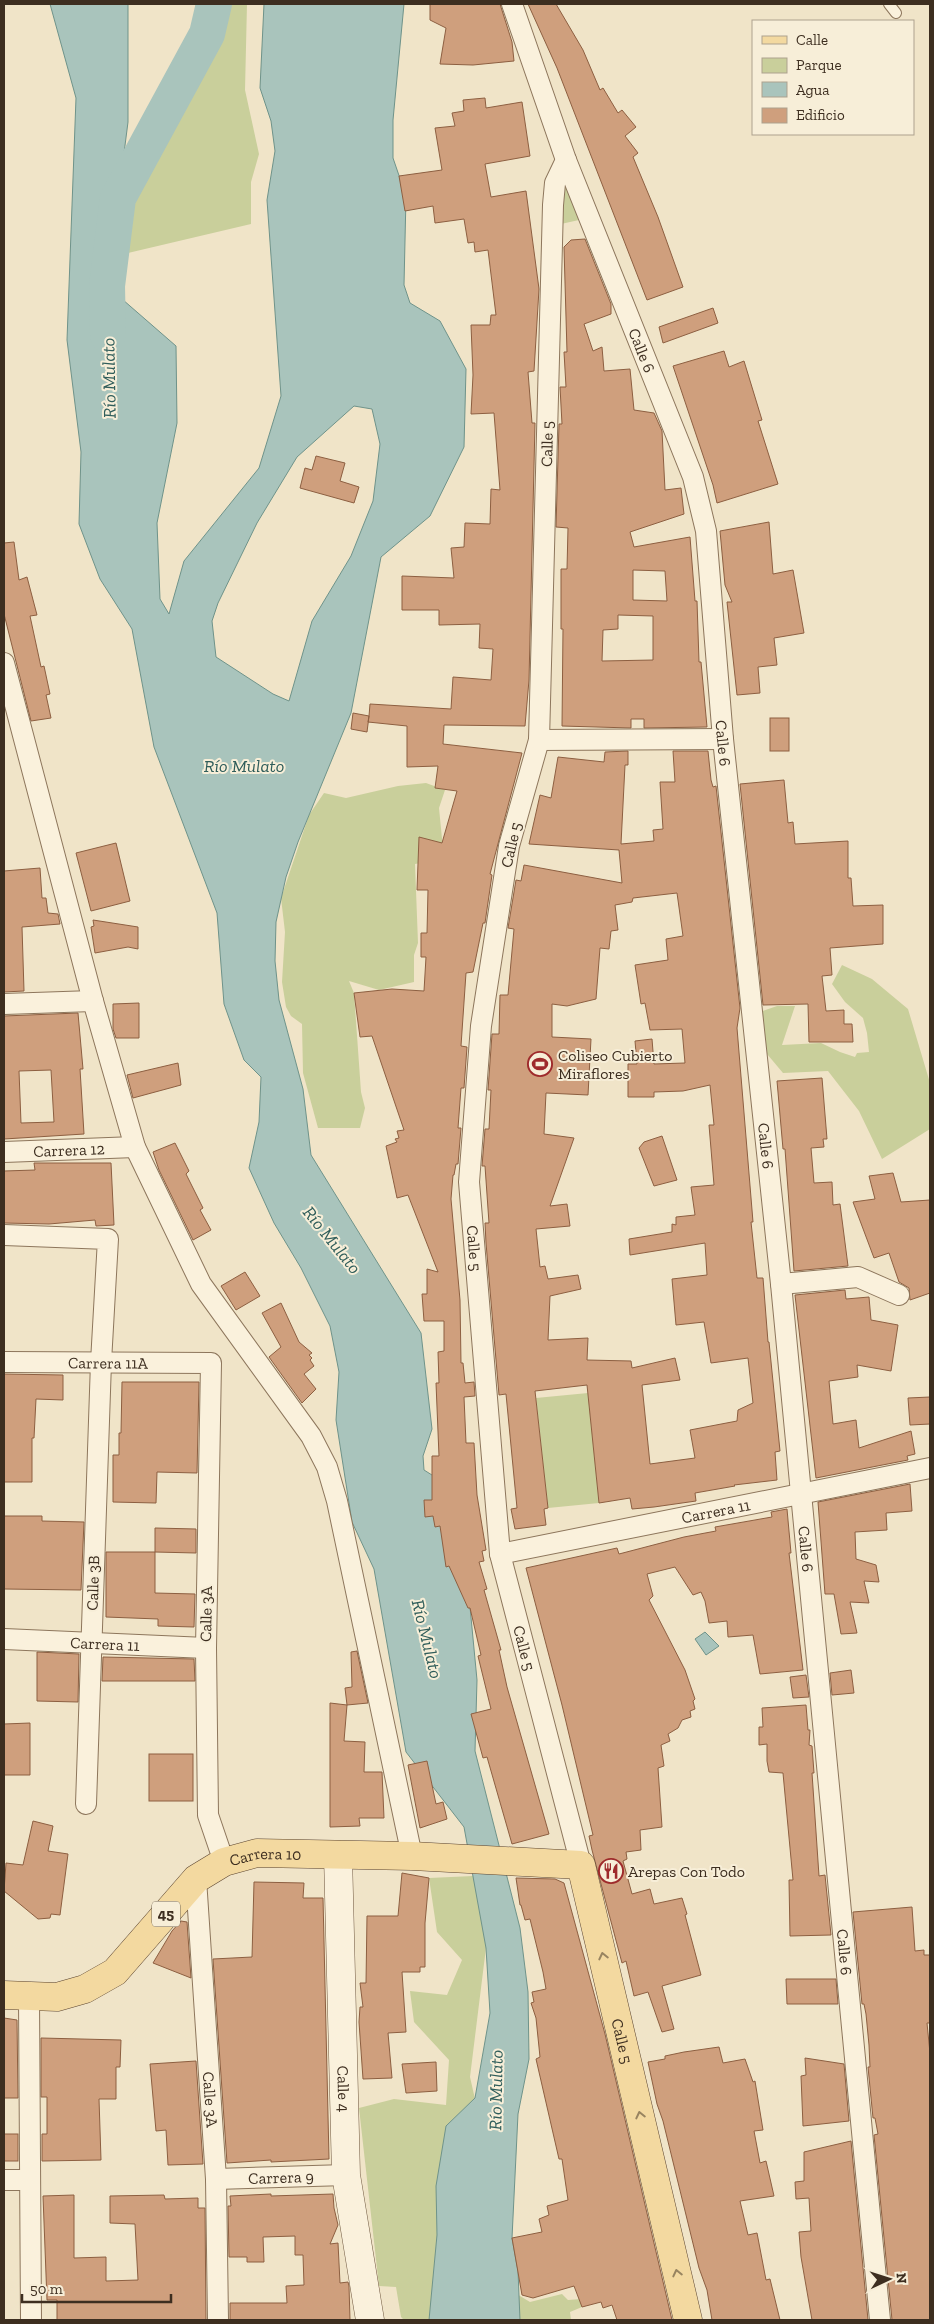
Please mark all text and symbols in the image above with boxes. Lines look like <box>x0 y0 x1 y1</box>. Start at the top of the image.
legend <box>752 20 914 135</box>
text: Calle <box>796 31 828 49</box>
text: Parque <box>796 56 842 74</box>
text: Agua <box>796 81 829 99</box>
text: Edificio <box>796 106 845 124</box>
street label: Calle 6 <box>625 325 660 375</box>
water label: Río Mulato <box>97 337 121 419</box>
street label: Calle 5 <box>537 421 557 467</box>
street label: Calle 6 <box>712 719 735 767</box>
water label: Río Mulato <box>204 755 284 777</box>
street label: Calle 5 <box>497 820 525 870</box>
place label: Coliseo Cubierto Miraflores <box>558 1046 672 1083</box>
sports icon: Coliseo Cubierto Miraflores <box>527 1051 553 1077</box>
street label: Calle 6 <box>754 1122 778 1170</box>
street label: Carrera 12 <box>33 1139 105 1160</box>
water label: Río Mulato <box>298 1202 366 1278</box>
street label: Calle 5 <box>463 1225 486 1272</box>
street label: Carrera 11A <box>68 1353 149 1372</box>
street label: Carrera 11 <box>680 1495 752 1527</box>
street label: Calle 6 <box>795 1525 818 1573</box>
street label: Calle 3B <box>83 1555 103 1611</box>
street label: Calle 3A <box>196 1585 216 1642</box>
water label: Río Mulato <box>407 1597 447 1681</box>
street label: Calle 5 <box>509 1623 539 1673</box>
street label: Carrera 11 <box>70 1632 140 1655</box>
street label: Carrera 10 <box>227 1843 302 1870</box>
restaurant icon: Arepas Con Todo <box>598 1858 624 1884</box>
place label: Arepas Con Todo <box>628 1862 745 1881</box>
road number: 45 <box>152 1902 180 1926</box>
street label: Calle 6 <box>833 1928 856 1976</box>
one-way arrow <box>598 1952 609 1961</box>
street label: Calle 5 <box>608 2016 637 2066</box>
water label: Río Mulato <box>484 2049 508 2131</box>
street label: Calle 4 <box>334 2065 354 2113</box>
street label: Calle 3A <box>199 2071 222 2129</box>
one-way arrow <box>635 2110 646 2119</box>
street label: Carrera 9 <box>248 2166 314 2188</box>
north arrow <box>864 2254 914 2304</box>
one-way arrow <box>672 2268 683 2277</box>
scale bar <box>22 2272 171 2304</box>
text: N <box>893 2272 910 2284</box>
text: 50 m <box>30 2280 63 2298</box>

